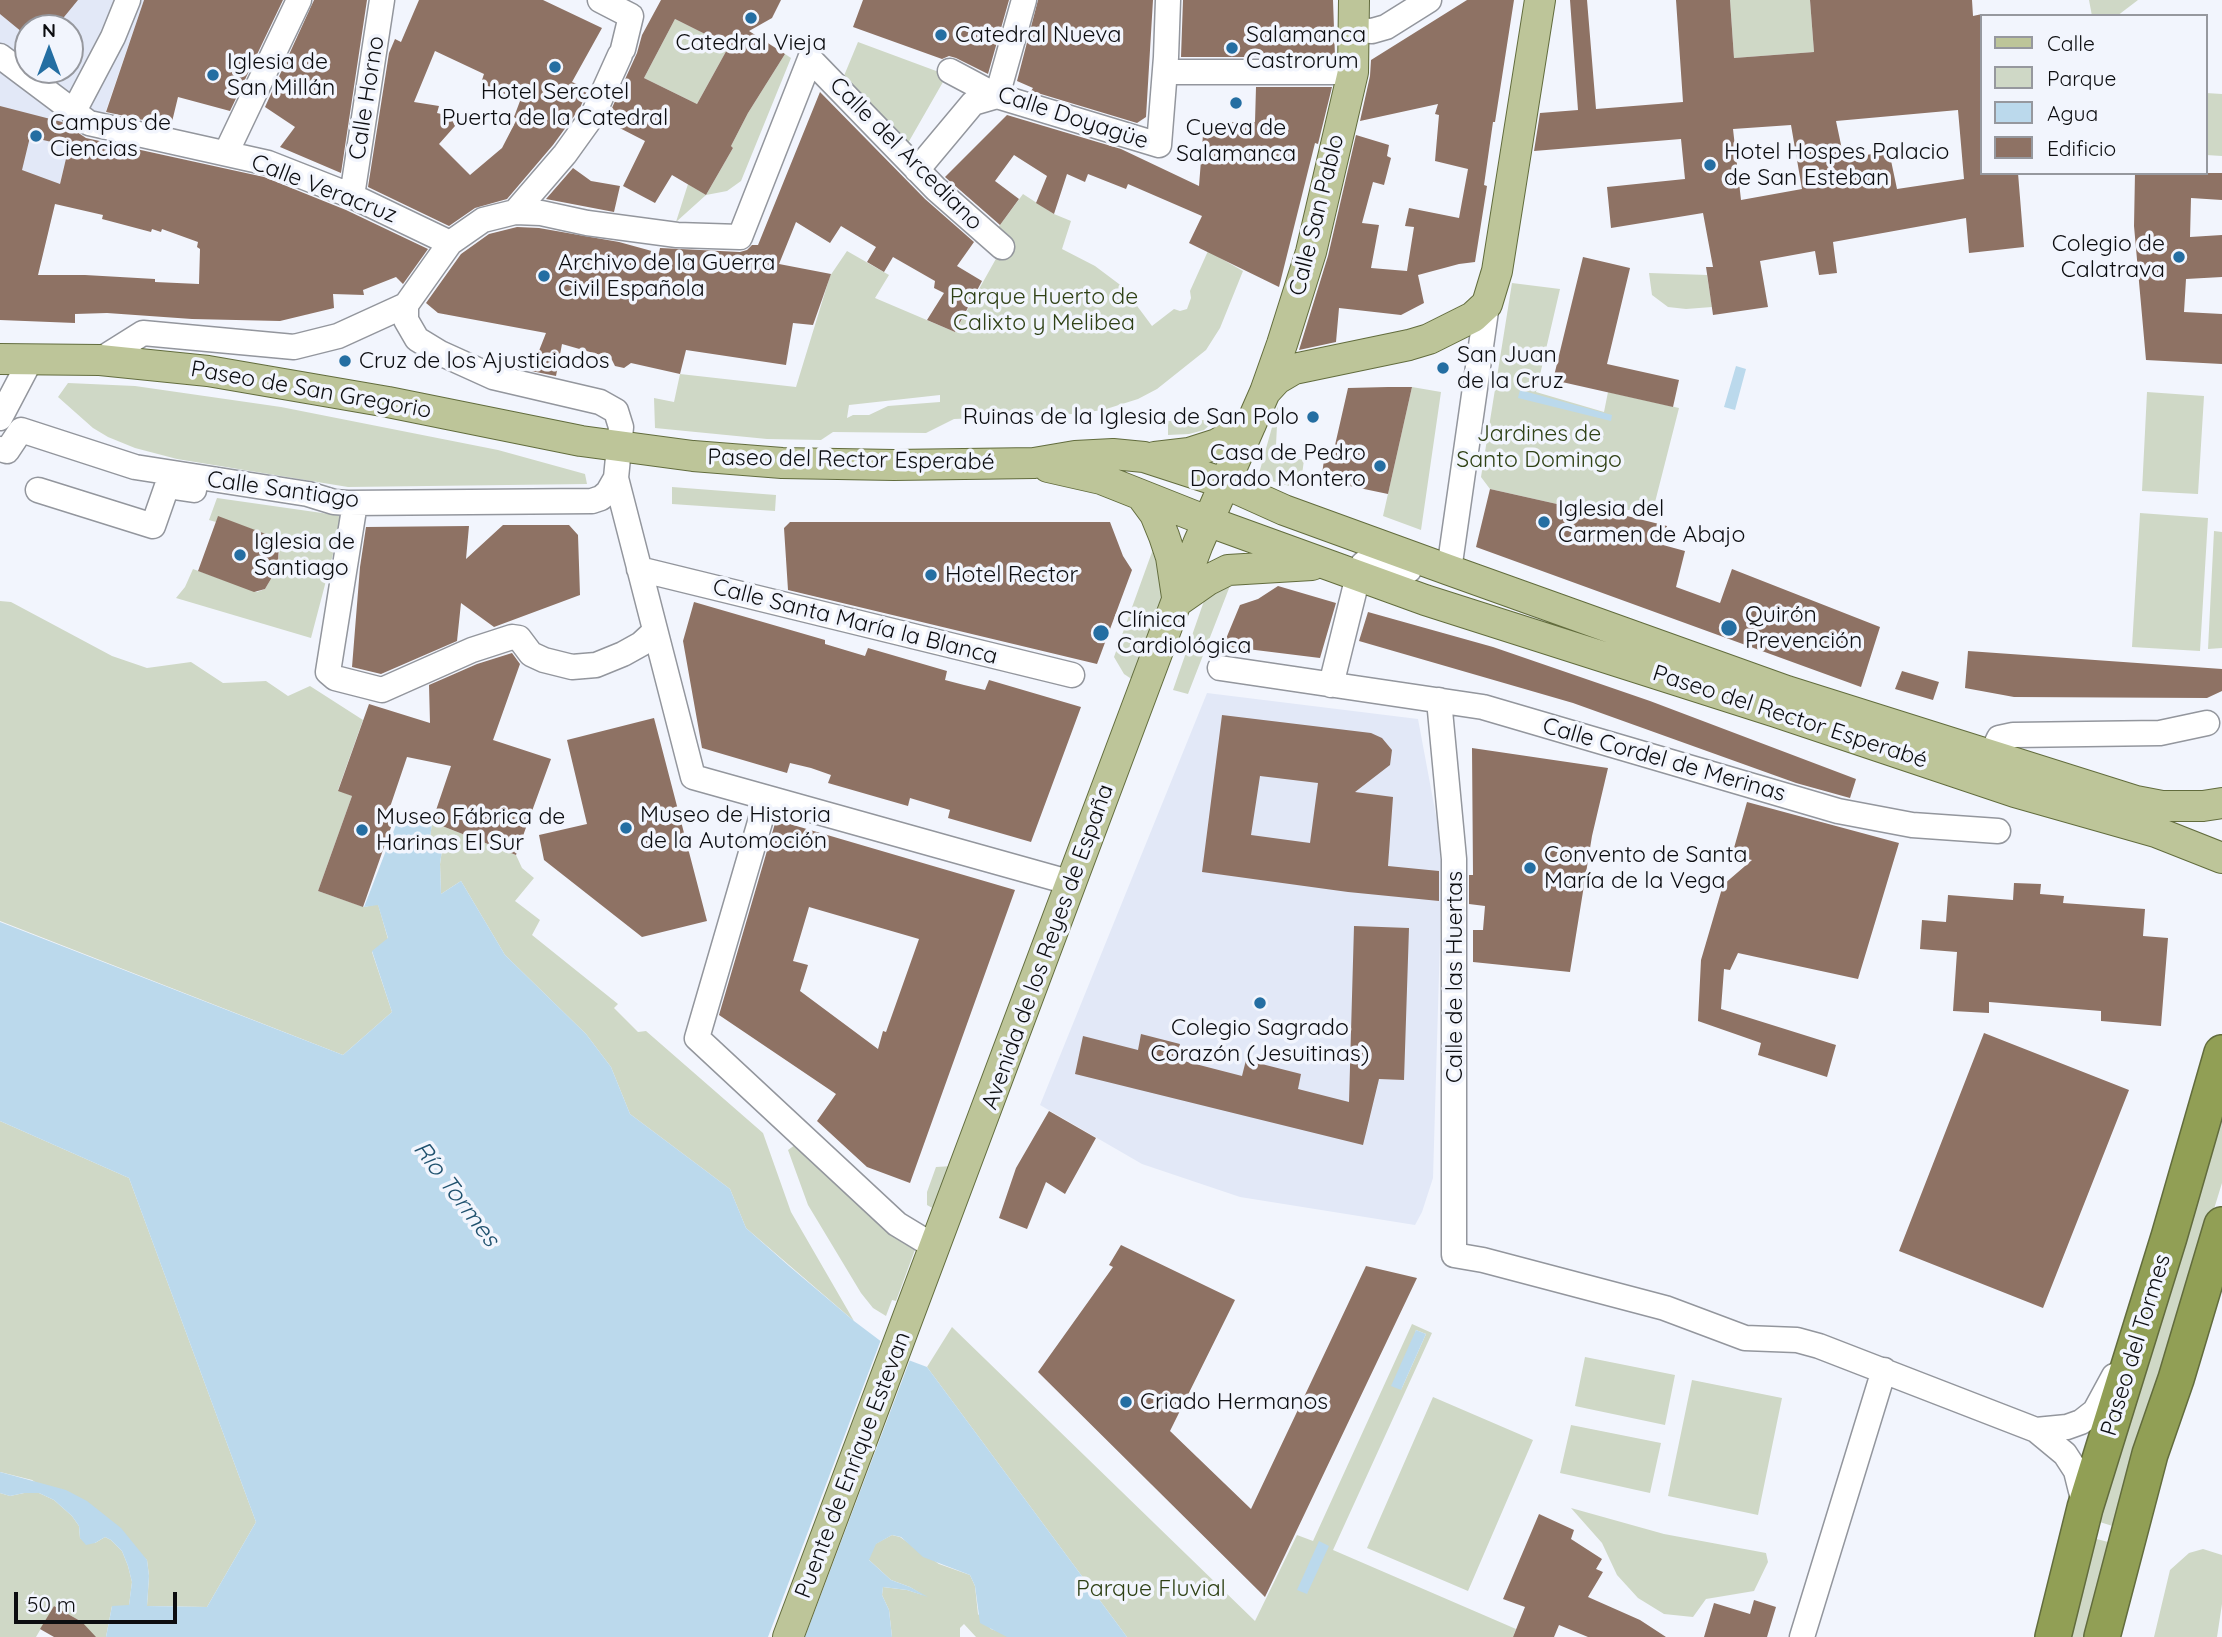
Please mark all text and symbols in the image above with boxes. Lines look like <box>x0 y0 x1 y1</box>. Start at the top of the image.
marker: Catedral Vieja <box>743 10 759 26</box>
north arrow <box>14 14 84 84</box>
legend <box>1980 14 2208 175</box>
text: N <box>42 18 56 42</box>
place label: Catedral Nueva <box>955 21 1121 49</box>
place label: Salamanca Castrorum <box>1246 21 1366 75</box>
marker: Catedral Nueva <box>933 27 949 43</box>
place label: Catedral Vieja <box>675 29 827 57</box>
text: Calle <box>2047 30 2095 56</box>
street label: Calle Horno <box>344 34 390 162</box>
marker: Salamanca Castrorum <box>1224 40 1240 56</box>
place label: Iglesia de San Millán <box>227 48 335 102</box>
marker: Hotel Sercotel Puerta de la Catedral <box>547 59 563 75</box>
text: Parque <box>2047 65 2116 91</box>
marker: Iglesia de San Millán <box>205 67 221 83</box>
street label: Calle del Arcediano <box>824 72 988 236</box>
place label: Hotel Sercotel Puerta de la Catedral <box>442 78 668 132</box>
street label: Calle Doyagüe <box>994 81 1152 155</box>
marker: Cueva de Salamanca <box>1228 95 1244 111</box>
text: Agua <box>2047 100 2098 126</box>
place label: Campus de Ciencias <box>50 109 171 163</box>
place label: Cueva de Salamanca <box>1176 114 1296 168</box>
marker: Campus de Ciencias <box>28 128 44 144</box>
street label: Calle San Pablo <box>1284 131 1350 299</box>
text: Edificio <box>2047 135 2116 161</box>
place label: Hotel Hospes Palacio de San Esteban <box>1724 138 1949 192</box>
street label: Calle Veracruz <box>247 149 401 229</box>
marker: Hotel Hospes Palacio de San Esteban <box>1702 157 1718 173</box>
place label: Colegio de Calatrava <box>2052 230 2165 284</box>
place label: Archivo de la Guerra Civil Española <box>558 249 776 303</box>
marker: Colegio de Calatrava <box>2171 249 2187 265</box>
marker: Archivo de la Guerra Civil Española <box>536 268 552 284</box>
park label: Parque Huerto de Calixto y Melibea <box>950 283 1138 337</box>
place label: San Juan de la Cruz <box>1457 341 1564 395</box>
place label: Cruz de los Ajusticiados <box>359 347 610 375</box>
marker: Cruz de los Ajusticiados <box>337 353 353 369</box>
street label: Paseo de San Gregorio <box>189 355 433 425</box>
marker: San Juan de la Cruz <box>1435 360 1451 376</box>
place label: Ruinas de la Iglesia de San Polo <box>963 403 1299 431</box>
marker: Ruinas de la Iglesia de San Polo <box>1305 409 1321 425</box>
park label: Jardines de Santo Domingo <box>1456 420 1622 474</box>
place label: Casa de Pedro Dorado Montero <box>1190 439 1366 493</box>
street label: Paseo del Rector Esperabé <box>707 444 995 476</box>
marker: Casa de Pedro Dorado Montero <box>1372 458 1388 474</box>
street label: Calle Santiago <box>205 466 361 514</box>
place label: Iglesia del Carmen de Abajo <box>1558 495 1745 549</box>
marker: Iglesia del Carmen de Abajo <box>1536 514 1552 530</box>
place label: Iglesia de Santiago <box>254 528 355 582</box>
marker: Iglesia de Santiago <box>232 547 248 563</box>
place label: Hotel Rector <box>945 561 1078 589</box>
marker: Hotel Rector <box>923 567 939 583</box>
street label: Calle Santa María la Blanca <box>710 573 1000 671</box>
place label: Quirón Prevención <box>1745 601 1862 655</box>
place label: Clínica Cardiológica <box>1117 606 1251 660</box>
marker: Quirón Prevención <box>1719 618 1739 638</box>
marker: Clínica Cardiológica <box>1091 623 1111 643</box>
street label: Paseo del Rector Esperabé <box>1649 660 1931 774</box>
street label: Calle Cordel de Merinas <box>1539 712 1789 808</box>
street label: Avenida de los Reyes de España <box>976 781 1120 1113</box>
place label: Museo de Historia de la Automoción <box>640 801 831 855</box>
place label: Museo Fábrica de Harinas El Sur <box>376 803 565 857</box>
marker: Museo de Historia de la Automoción <box>618 820 634 836</box>
marker: Museo Fábrica de Harinas El Sur <box>354 822 370 838</box>
place label: Convento de Santa María de la Vega <box>1544 841 1747 895</box>
marker: Convento de Santa María de la Vega <box>1522 860 1538 876</box>
street label: Calle de las Huertas <box>1441 871 1469 1083</box>
marker: Colegio Sagrado Corazón (Jesuitinas) <box>1252 995 1268 1011</box>
place label: Colegio Sagrado Corazón (Jesuitinas) <box>1151 1014 1369 1068</box>
water label: Río Tormes <box>407 1136 505 1252</box>
street label: Paseo del Tormes <box>2095 1251 2177 1439</box>
street label: Puente de Enrique Estevan <box>789 1328 917 1602</box>
place label: Criado Hermanos <box>1140 1388 1328 1416</box>
marker: Criado Hermanos <box>1118 1394 1134 1410</box>
park label: Parque Fluvial <box>1076 1575 1226 1603</box>
scale bar <box>18 1578 180 1622</box>
text: 50 m <box>27 1591 76 1617</box>

